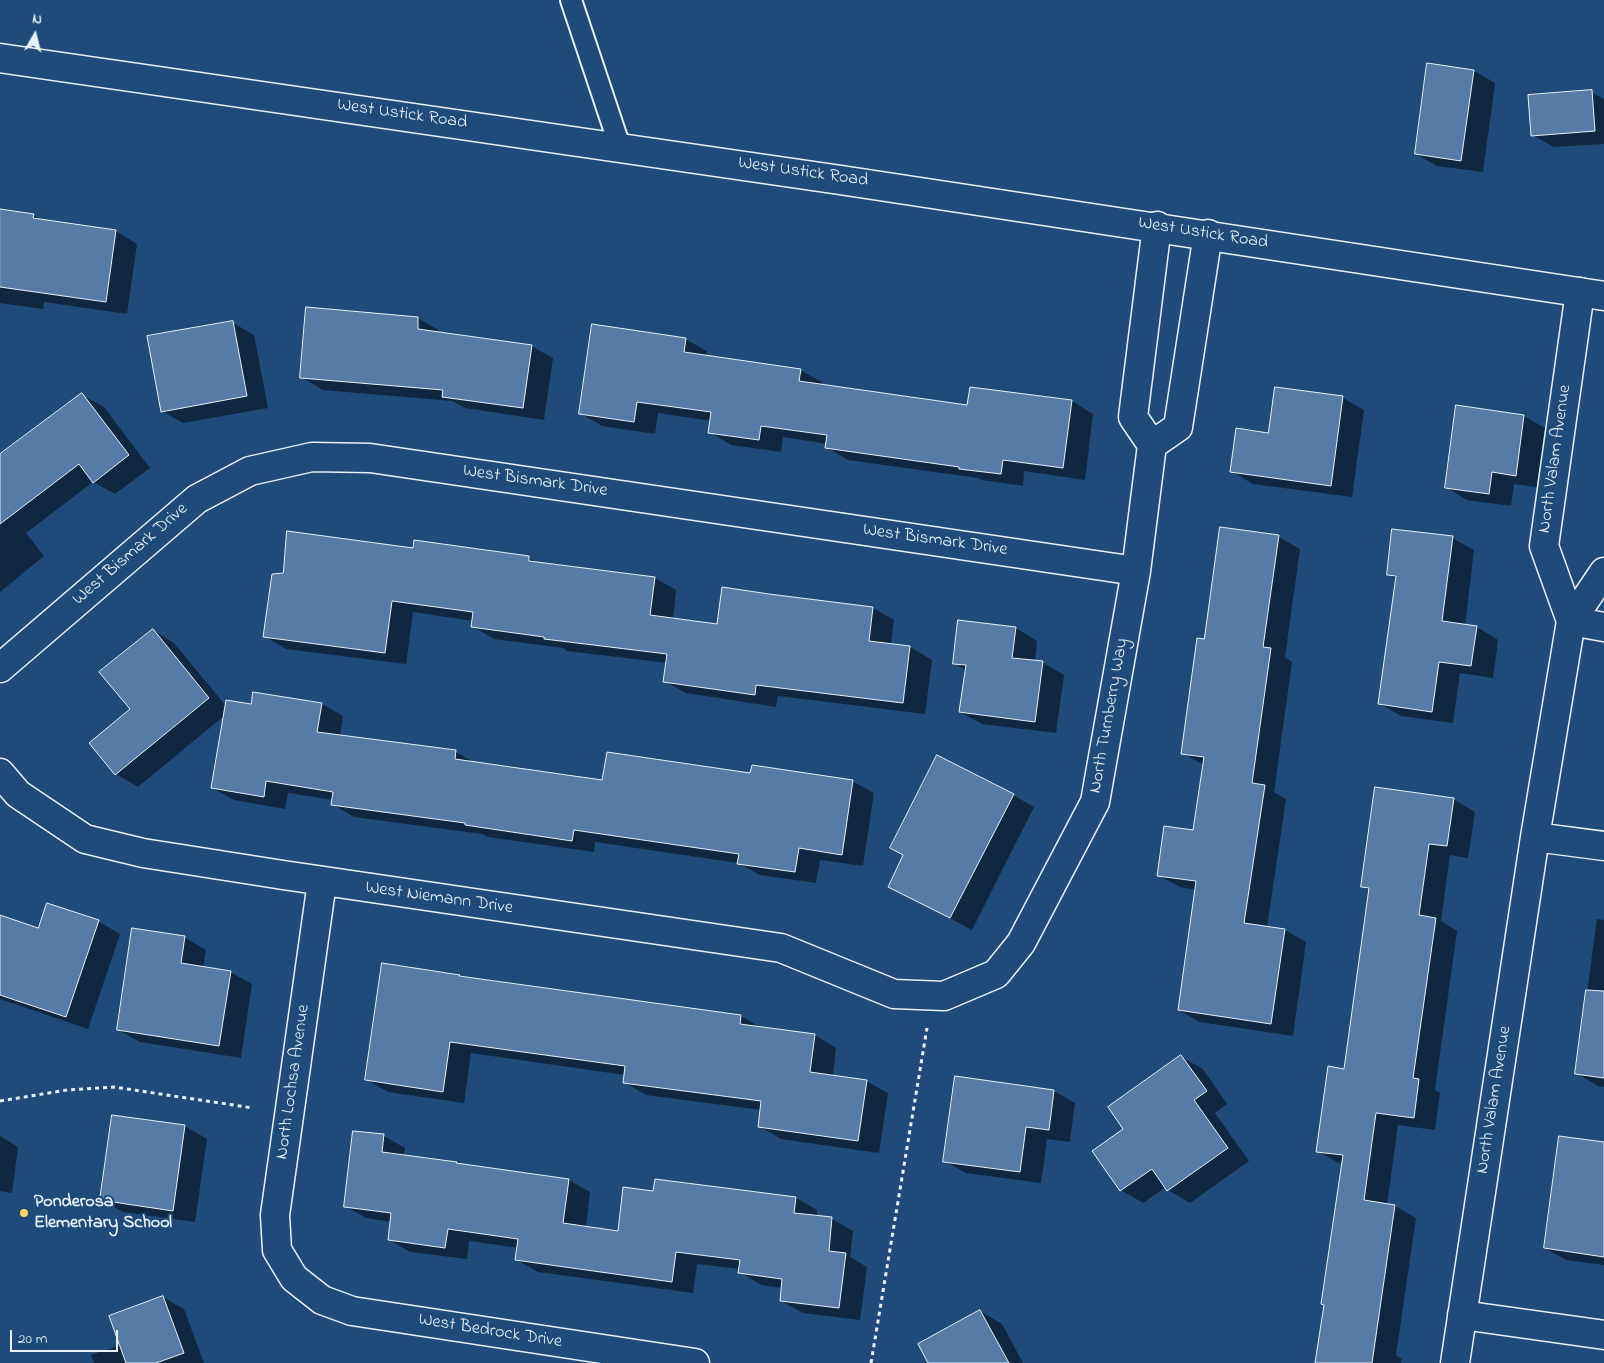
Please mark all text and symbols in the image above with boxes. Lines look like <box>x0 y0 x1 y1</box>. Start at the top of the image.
text: N <box>31 9 43 31</box>
north arrow <box>10 10 60 60</box>
street label: West Ustick Road <box>336 95 468 135</box>
street label: West Ustick Road <box>737 153 869 193</box>
street label: West Ustick Road <box>1137 213 1269 255</box>
street label: North Valam Avenue <box>1535 384 1577 534</box>
street label: West Bismark Drive <box>461 461 609 503</box>
street label: West Bismark Drive <box>69 499 193 611</box>
street label: West Bismark Drive <box>861 520 1009 562</box>
street label: North Turnberry Way <box>1086 637 1134 795</box>
street label: West Niemann Drive <box>364 878 514 920</box>
street label: North Lochsa Avenue <box>272 1003 316 1161</box>
street label: North Valam Avenue <box>1473 1025 1517 1175</box>
place label: Ponderosa Elementary School <box>34 1192 172 1234</box>
marker: Ponderosa Elementary School <box>18 1207 30 1219</box>
street label: West Bedrock Drive <box>417 1310 563 1354</box>
scale bar <box>12 1320 120 1352</box>
text: 20 m <box>18 1328 47 1350</box>

